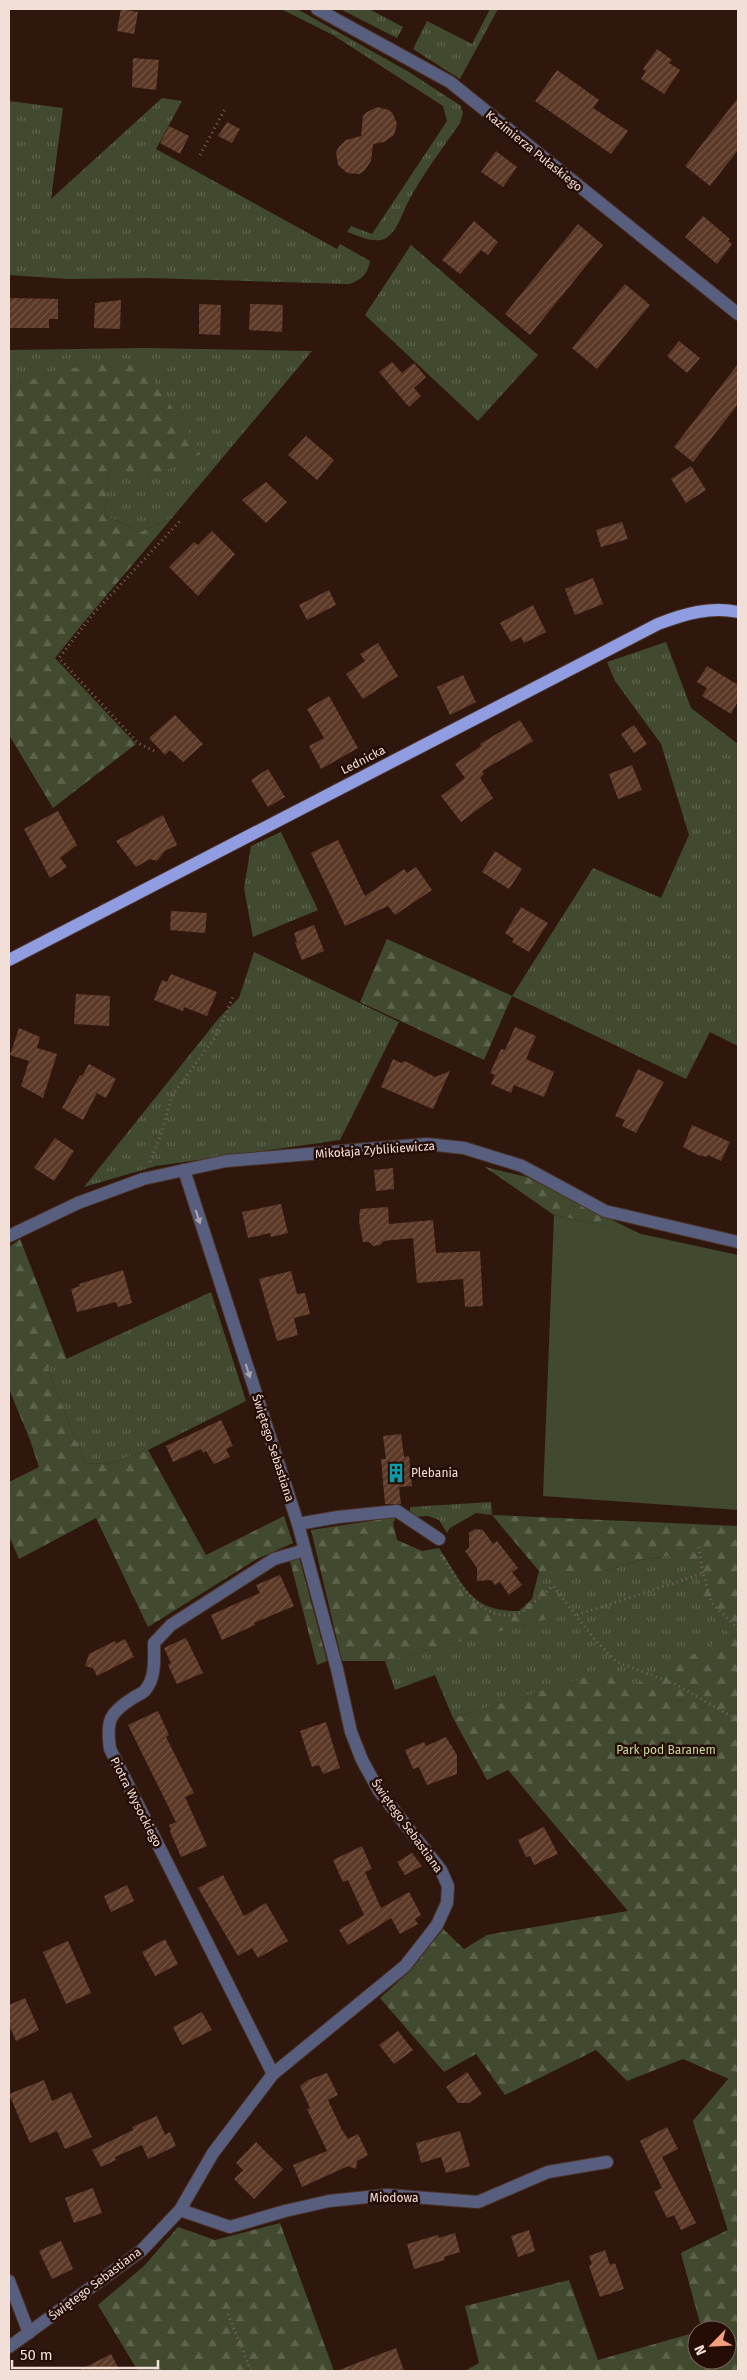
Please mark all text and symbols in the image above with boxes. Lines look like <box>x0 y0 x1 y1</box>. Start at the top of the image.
street label: Kazimierza Pułaskiego <box>483 108 585 194</box>
street label: Lednicka <box>338 743 388 777</box>
street label: Mikołaja Zyblikiewicza <box>315 1139 435 1161</box>
one-way arrow <box>195 1209 203 1224</box>
one-way arrow <box>245 1364 253 1379</box>
street label: Świętego Sebastiana <box>249 1392 298 1503</box>
building icon: Plebania <box>385 1462 407 1484</box>
place label: Plebania <box>411 1466 458 1480</box>
park label: Park pod Baranem <box>616 1743 716 1757</box>
street label: Piotra Wysockiego <box>107 1755 165 1849</box>
street label: Świętego Sebastiana <box>368 1776 446 1875</box>
street label: Miodowa <box>370 2191 418 2205</box>
street label: Świętego Sebastiana <box>45 2244 144 2323</box>
north arrow <box>687 2320 737 2370</box>
scale bar <box>12 2338 159 2370</box>
text: N <box>691 2342 710 2358</box>
text: 50 m <box>20 2346 53 2364</box>

